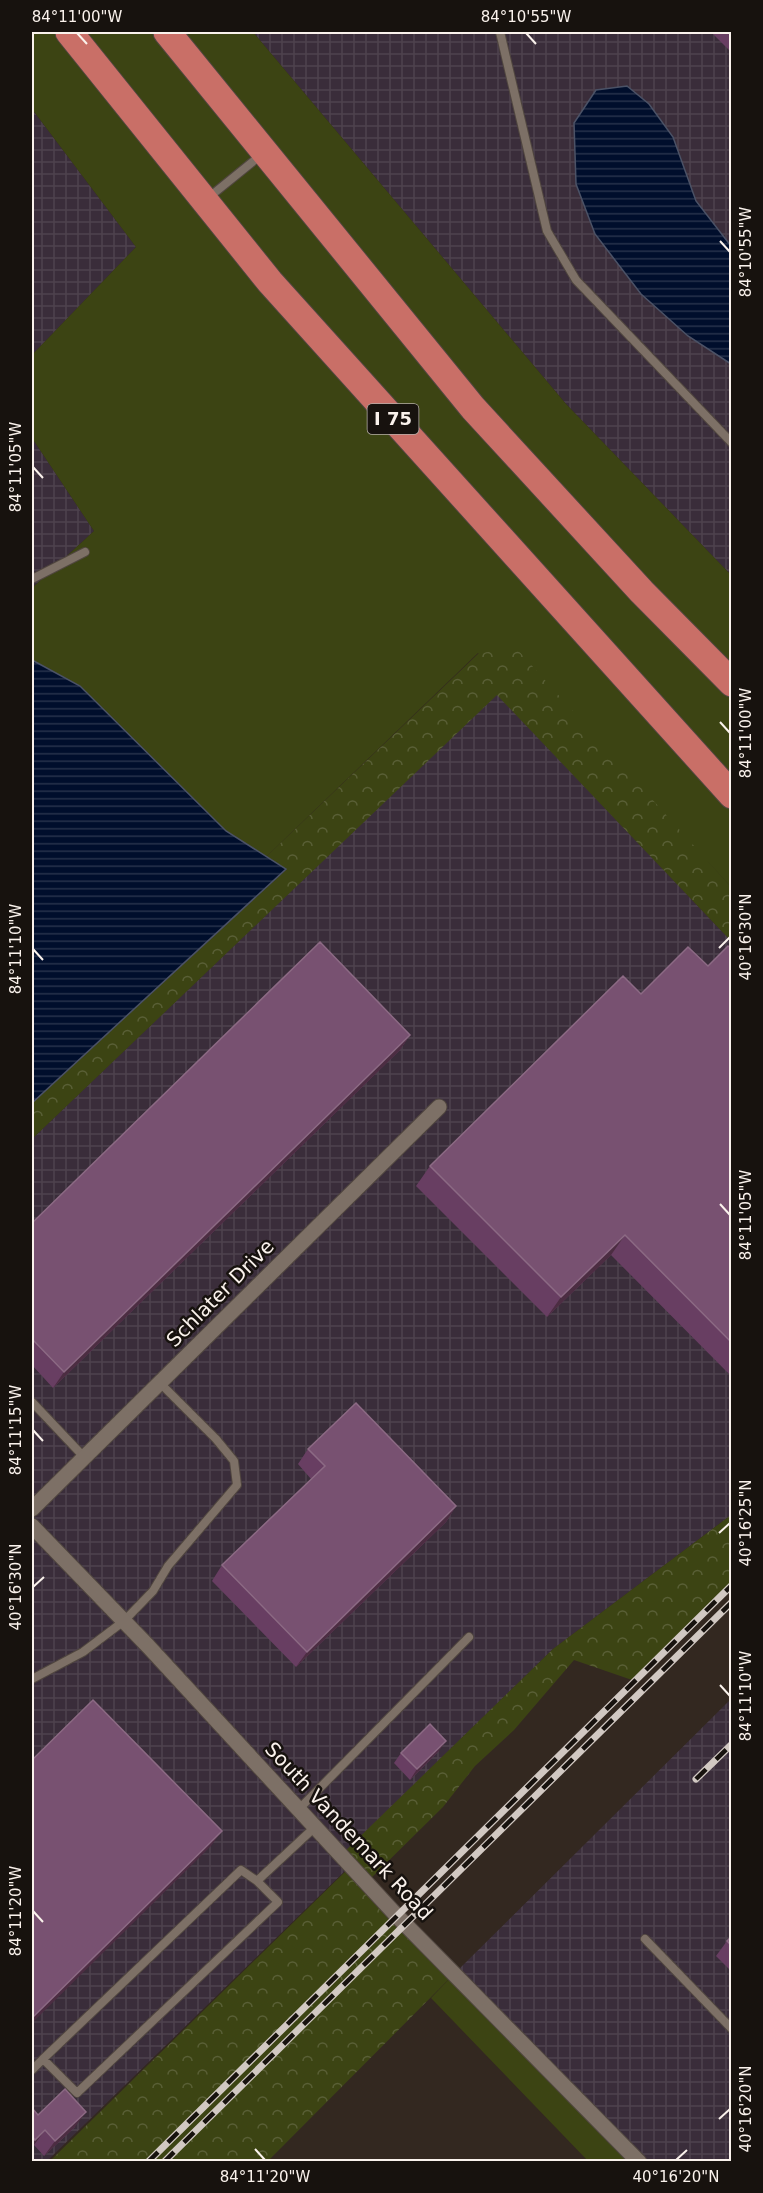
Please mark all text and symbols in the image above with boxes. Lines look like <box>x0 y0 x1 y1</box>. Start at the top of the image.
text: 84°11'00"W <box>32 8 122 26</box>
text: 84°10'55"W <box>481 8 571 26</box>
text: 84°10'55"W <box>737 207 755 297</box>
road number: I 75 <box>368 404 418 434</box>
text: 84°11'05"W <box>7 422 25 512</box>
text: 84°11'00"W <box>737 688 755 778</box>
text: 40°16'30"N <box>737 893 755 981</box>
text: 84°11'10"W <box>7 904 25 994</box>
text: 84°11'05"W <box>737 1170 755 1260</box>
street label: Schlater Drive <box>161 1234 279 1352</box>
text: 84°11'15"W <box>7 1385 25 1475</box>
text: 40°16'25"N <box>737 1479 755 1567</box>
text: 40°16'30"N <box>7 1543 25 1631</box>
text: 84°11'10"W <box>737 1651 755 1741</box>
street label: South Vandemark Road <box>260 1737 438 1925</box>
text: 84°11'20"W <box>7 1866 25 1956</box>
text: 40°16'20"N <box>737 2065 755 2153</box>
text: 84°11'20"W <box>220 2168 310 2186</box>
text: 40°16'20"N <box>632 2168 720 2186</box>

